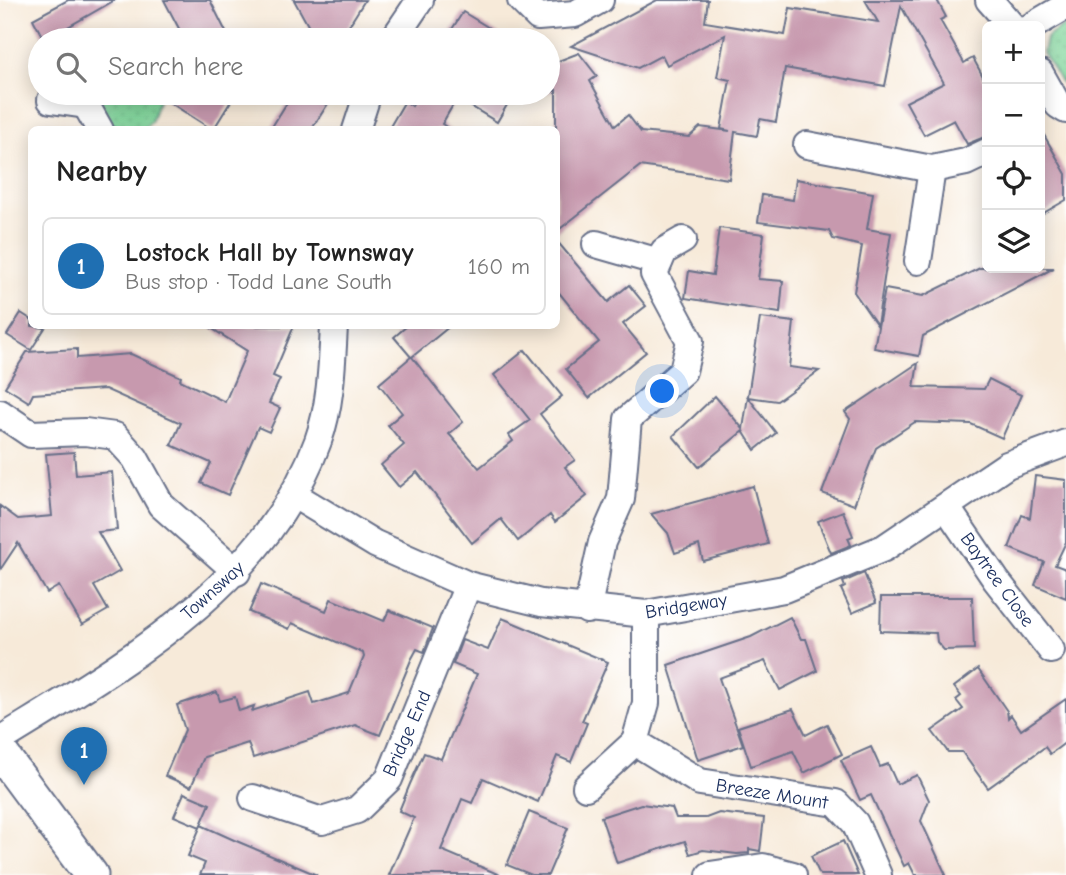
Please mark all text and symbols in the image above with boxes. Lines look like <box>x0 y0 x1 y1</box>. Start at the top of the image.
map controls <box>982 21 1045 273</box>
button: + <box>982 21 1045 84</box>
search box <box>28 28 560 105</box>
icon: search <box>52 48 90 86</box>
text: Search here <box>108 52 243 82</box>
button: − <box>982 84 1045 147</box>
button: locate <box>982 147 1045 210</box>
text: Nearby <box>56 154 147 189</box>
button: layers <box>982 210 1045 273</box>
text: Lostock Hall by Townsway <box>125 238 414 268</box>
text: 1 <box>76 253 86 280</box>
text: 160 m <box>468 253 530 280</box>
text: Bus stop · Todd Lane South <box>125 268 392 295</box>
your location <box>645 374 679 408</box>
street label: Baytree Close <box>956 528 1039 631</box>
street label: Townsway <box>177 556 249 625</box>
street label: Bridgeway <box>644 589 729 623</box>
street label: Bridge End <box>378 687 436 780</box>
pin: 1 <box>61 727 107 785</box>
street label: Breeze Mount <box>714 774 830 814</box>

